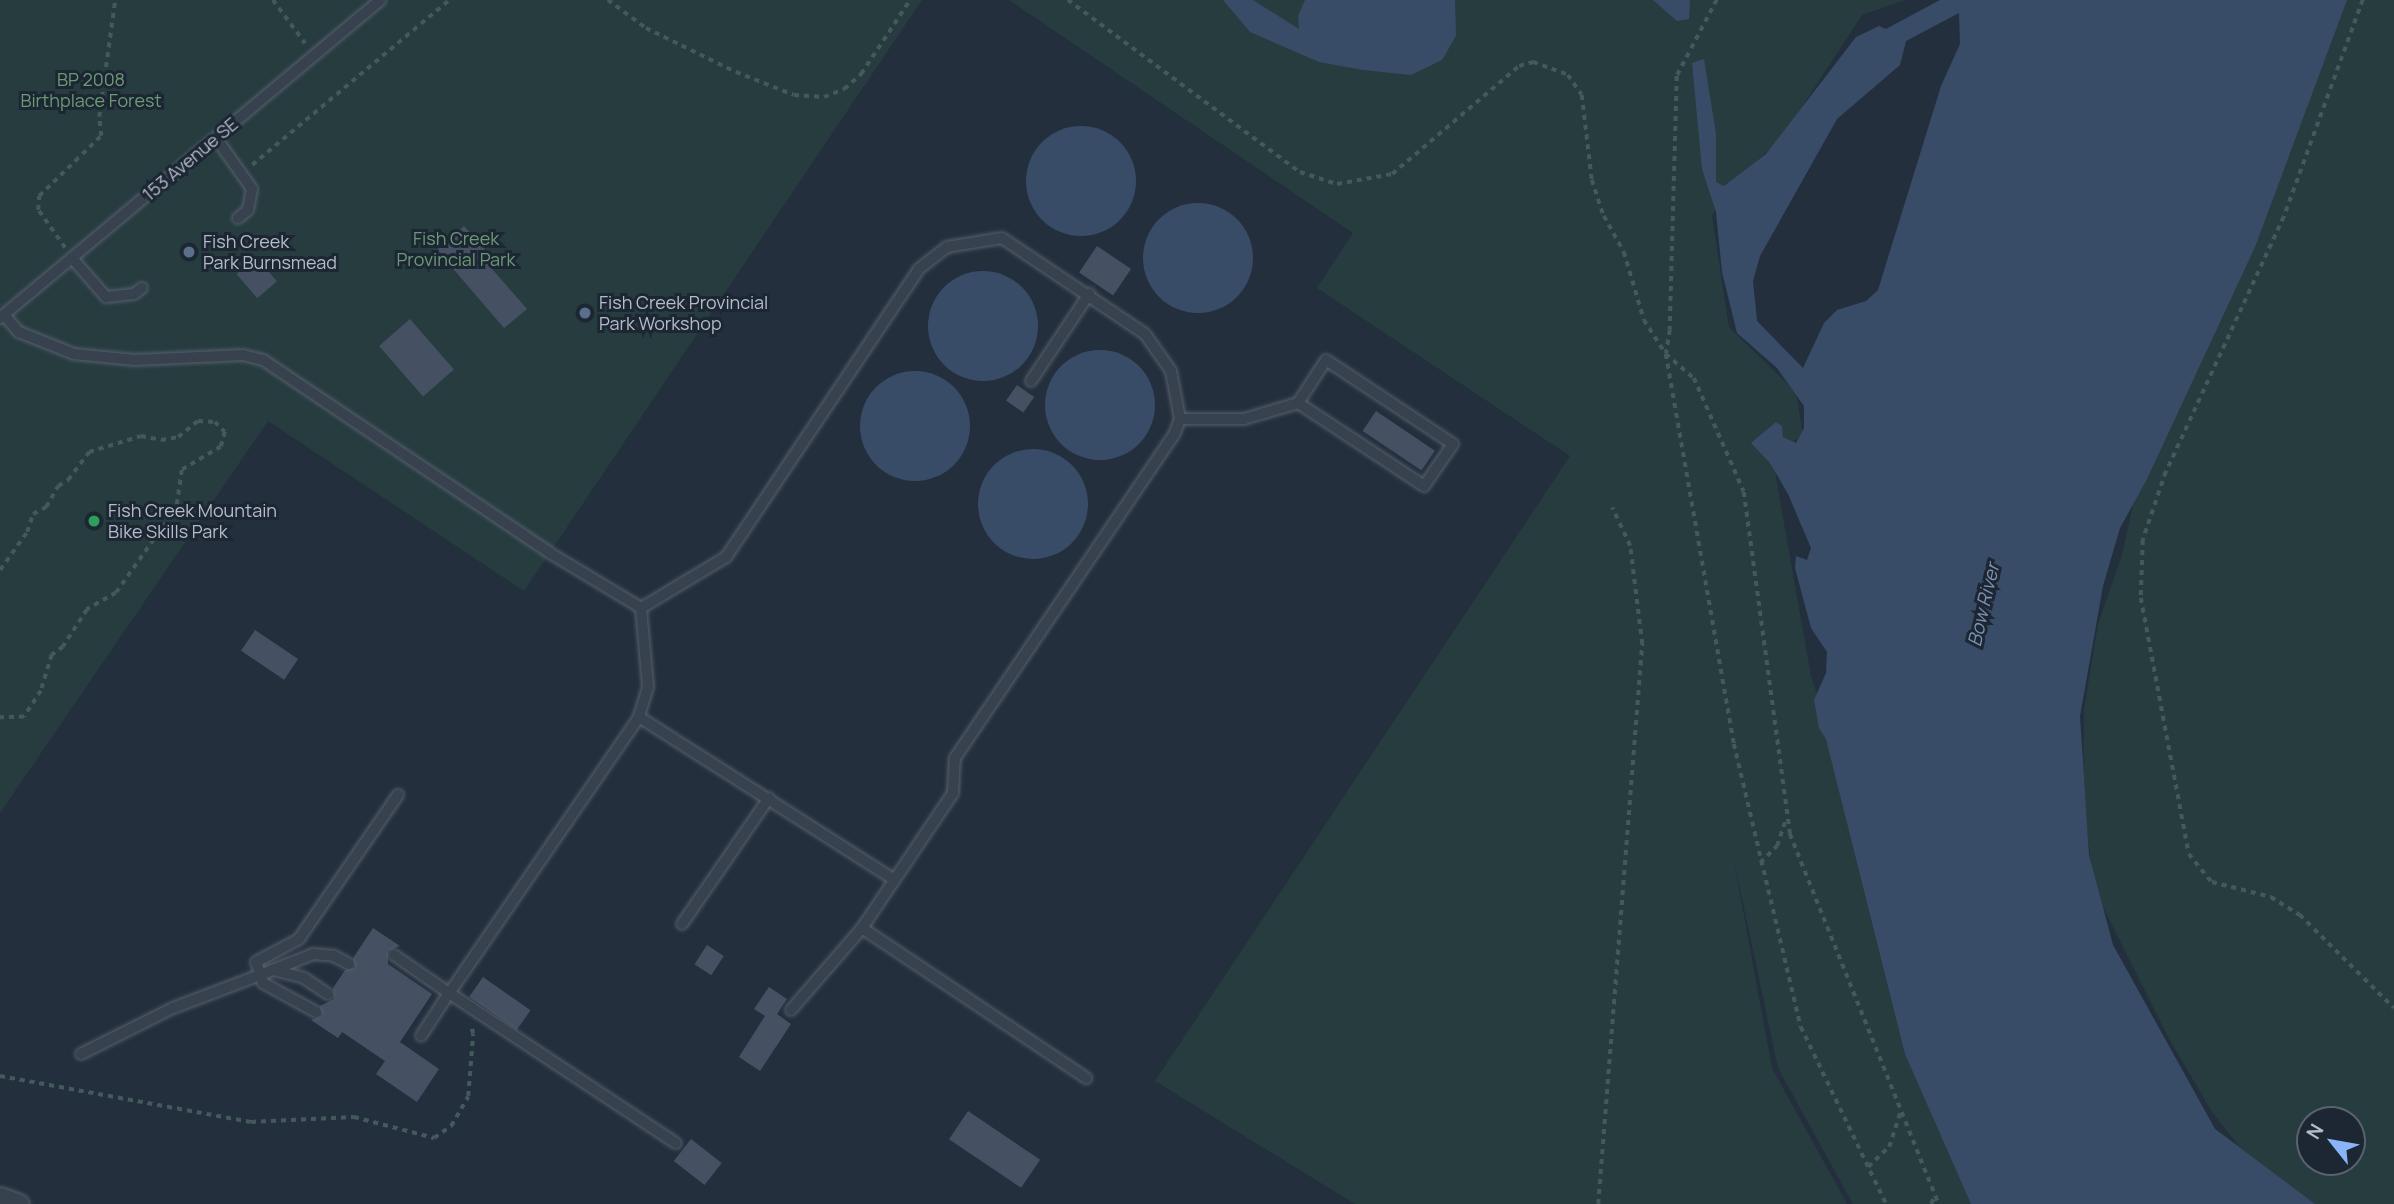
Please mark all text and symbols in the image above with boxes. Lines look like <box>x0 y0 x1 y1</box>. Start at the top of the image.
park label: BP 2008 Birthplace Forest <box>20 69 162 112</box>
street label: 153 Avenue SE <box>138 113 242 205</box>
park label: Fish Creek Provincial Park <box>396 228 516 270</box>
place label: Fish Creek Park Burnsmead <box>203 231 337 274</box>
marker: Fish Creek Park Burnsmead <box>181 244 197 260</box>
place label: Fish Creek Provincial Park Workshop <box>599 292 768 334</box>
marker: Fish Creek Provincial Park Workshop <box>577 305 593 321</box>
place label: Fish Creek Mountain Bike Skills Park <box>108 500 277 542</box>
marker: Fish Creek Mountain Bike Skills Park <box>86 513 102 529</box>
water label: Bow River <box>1963 561 2005 649</box>
north arrow <box>2296 1106 2366 1176</box>
text: N <box>2300 1119 2329 1144</box>

